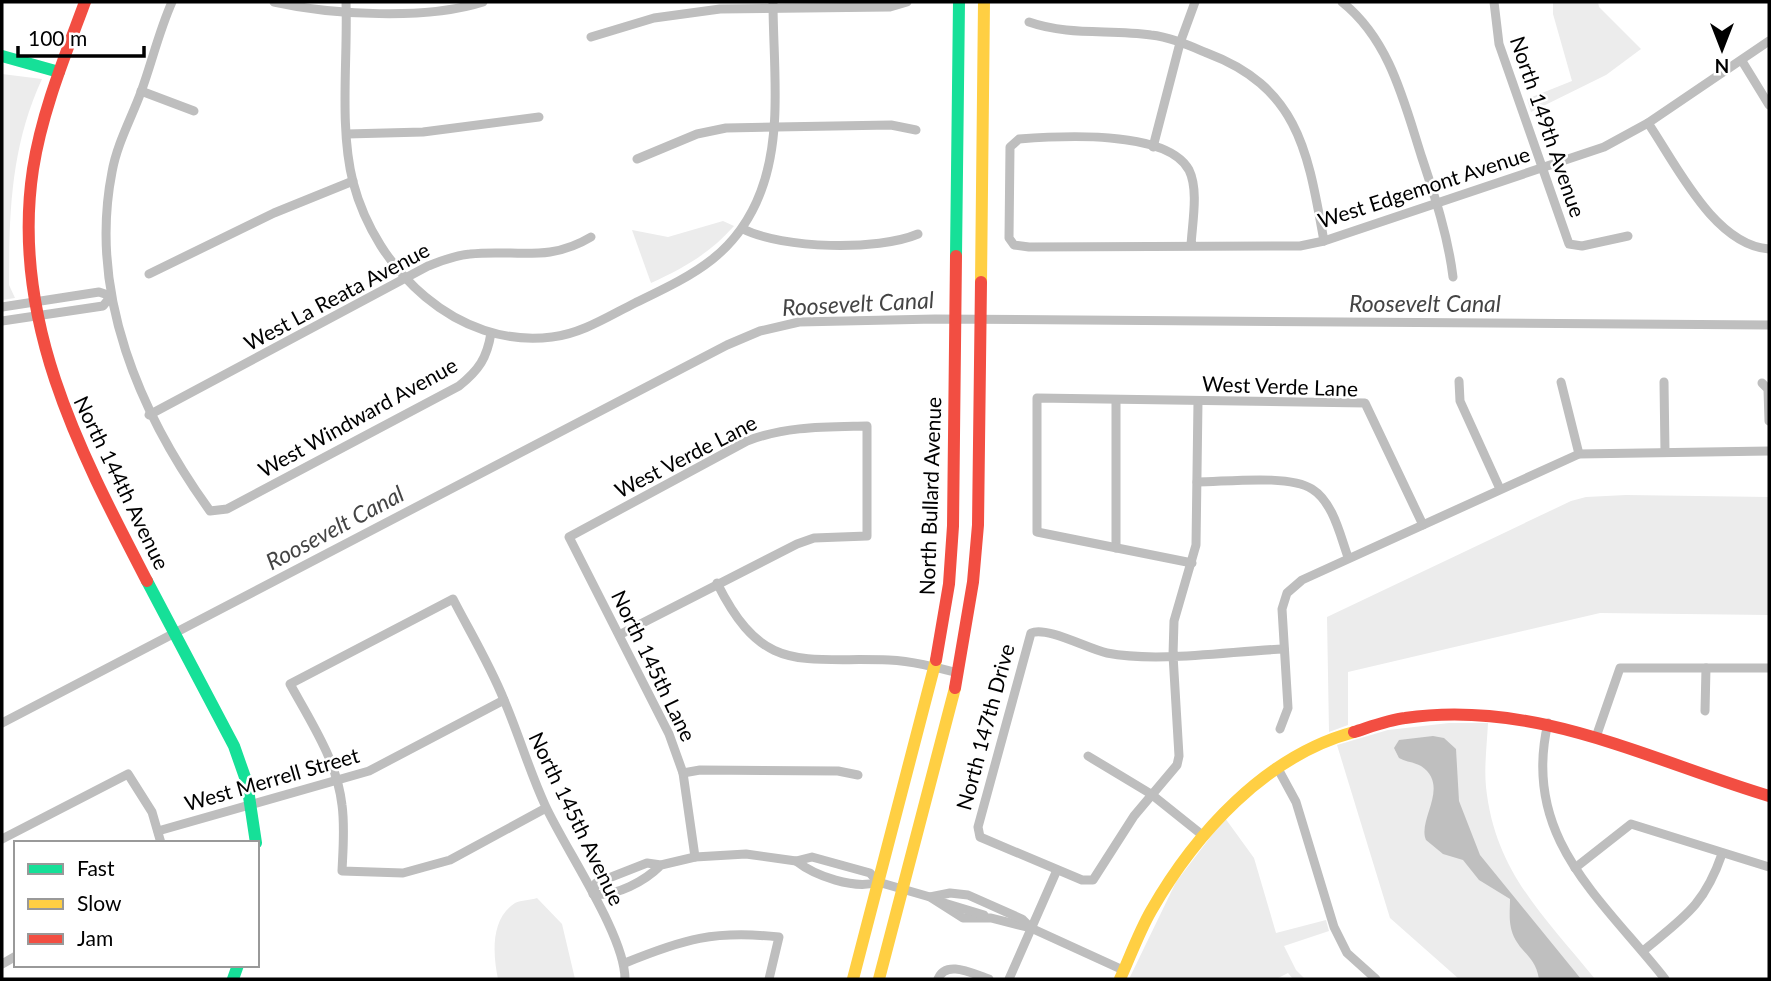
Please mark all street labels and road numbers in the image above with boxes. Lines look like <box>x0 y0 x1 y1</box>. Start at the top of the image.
street label: North 149th Avenue <box>1506 33 1591 220</box>
street label: West Edgemont Avenue <box>1314 140 1533 233</box>
street label: West La Reata Avenue <box>239 236 433 355</box>
street label: West Windward Avenue <box>253 352 461 482</box>
street label: West Verde Lane <box>1202 370 1358 401</box>
street label: North 144th Avenue <box>69 392 175 573</box>
street label: North Bullard Avenue <box>914 396 945 596</box>
street label: West Verde Lane <box>610 409 761 502</box>
street label: North 145th Lane <box>607 586 702 745</box>
street label: North 147th Drive <box>950 641 1019 812</box>
street label: North 145th Avenue <box>524 728 630 909</box>
street label: West Merrell Street <box>181 742 362 815</box>

